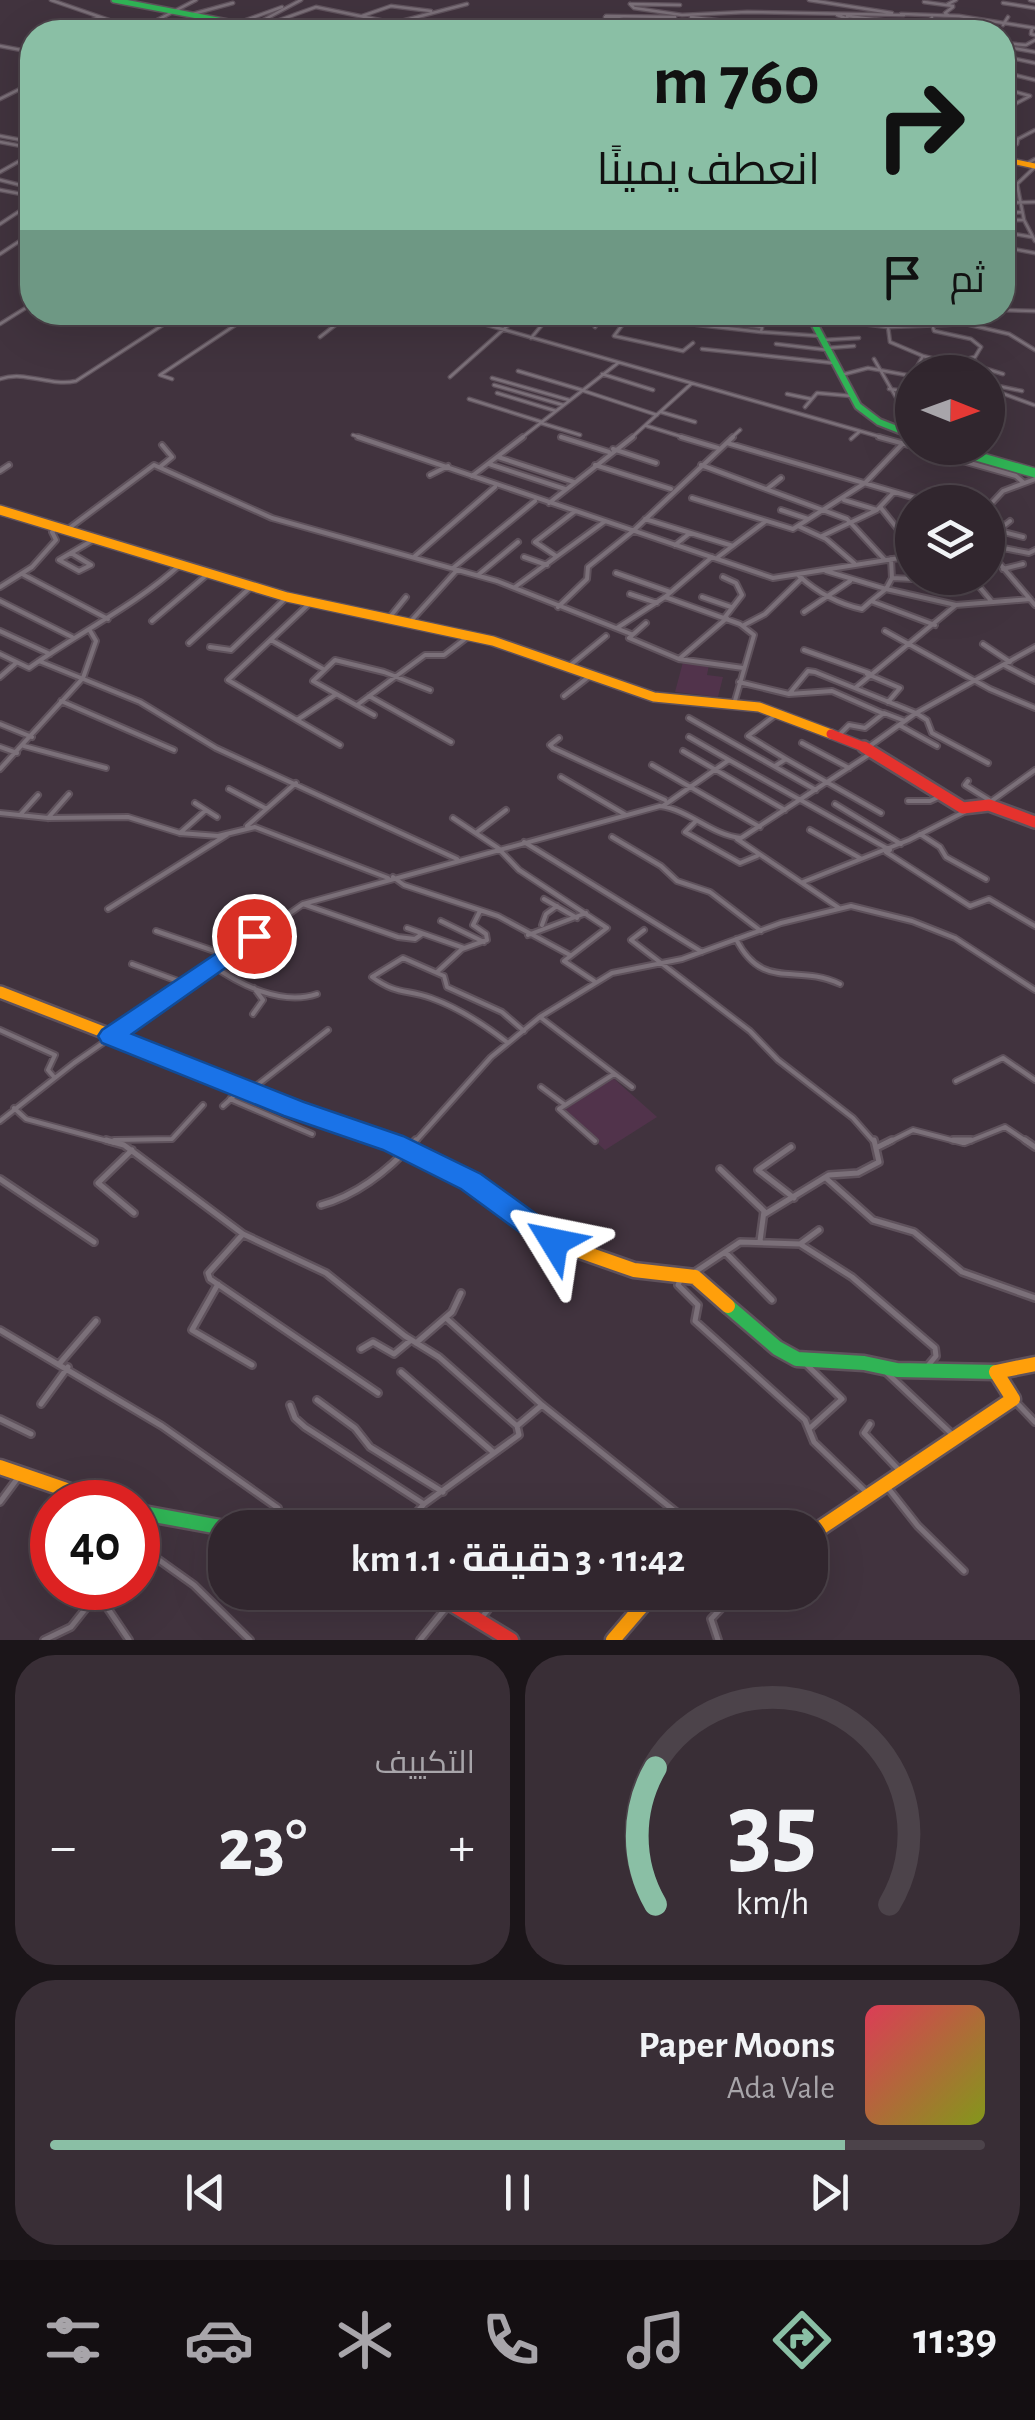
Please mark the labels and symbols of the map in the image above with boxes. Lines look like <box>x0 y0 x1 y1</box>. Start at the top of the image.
north arrow <box>895 355 1005 465</box>
pin <box>212 894 297 979</box>
position arrow <box>502 1190 606 1294</box>
speed limit sign: 40 <box>30 1480 160 1610</box>

